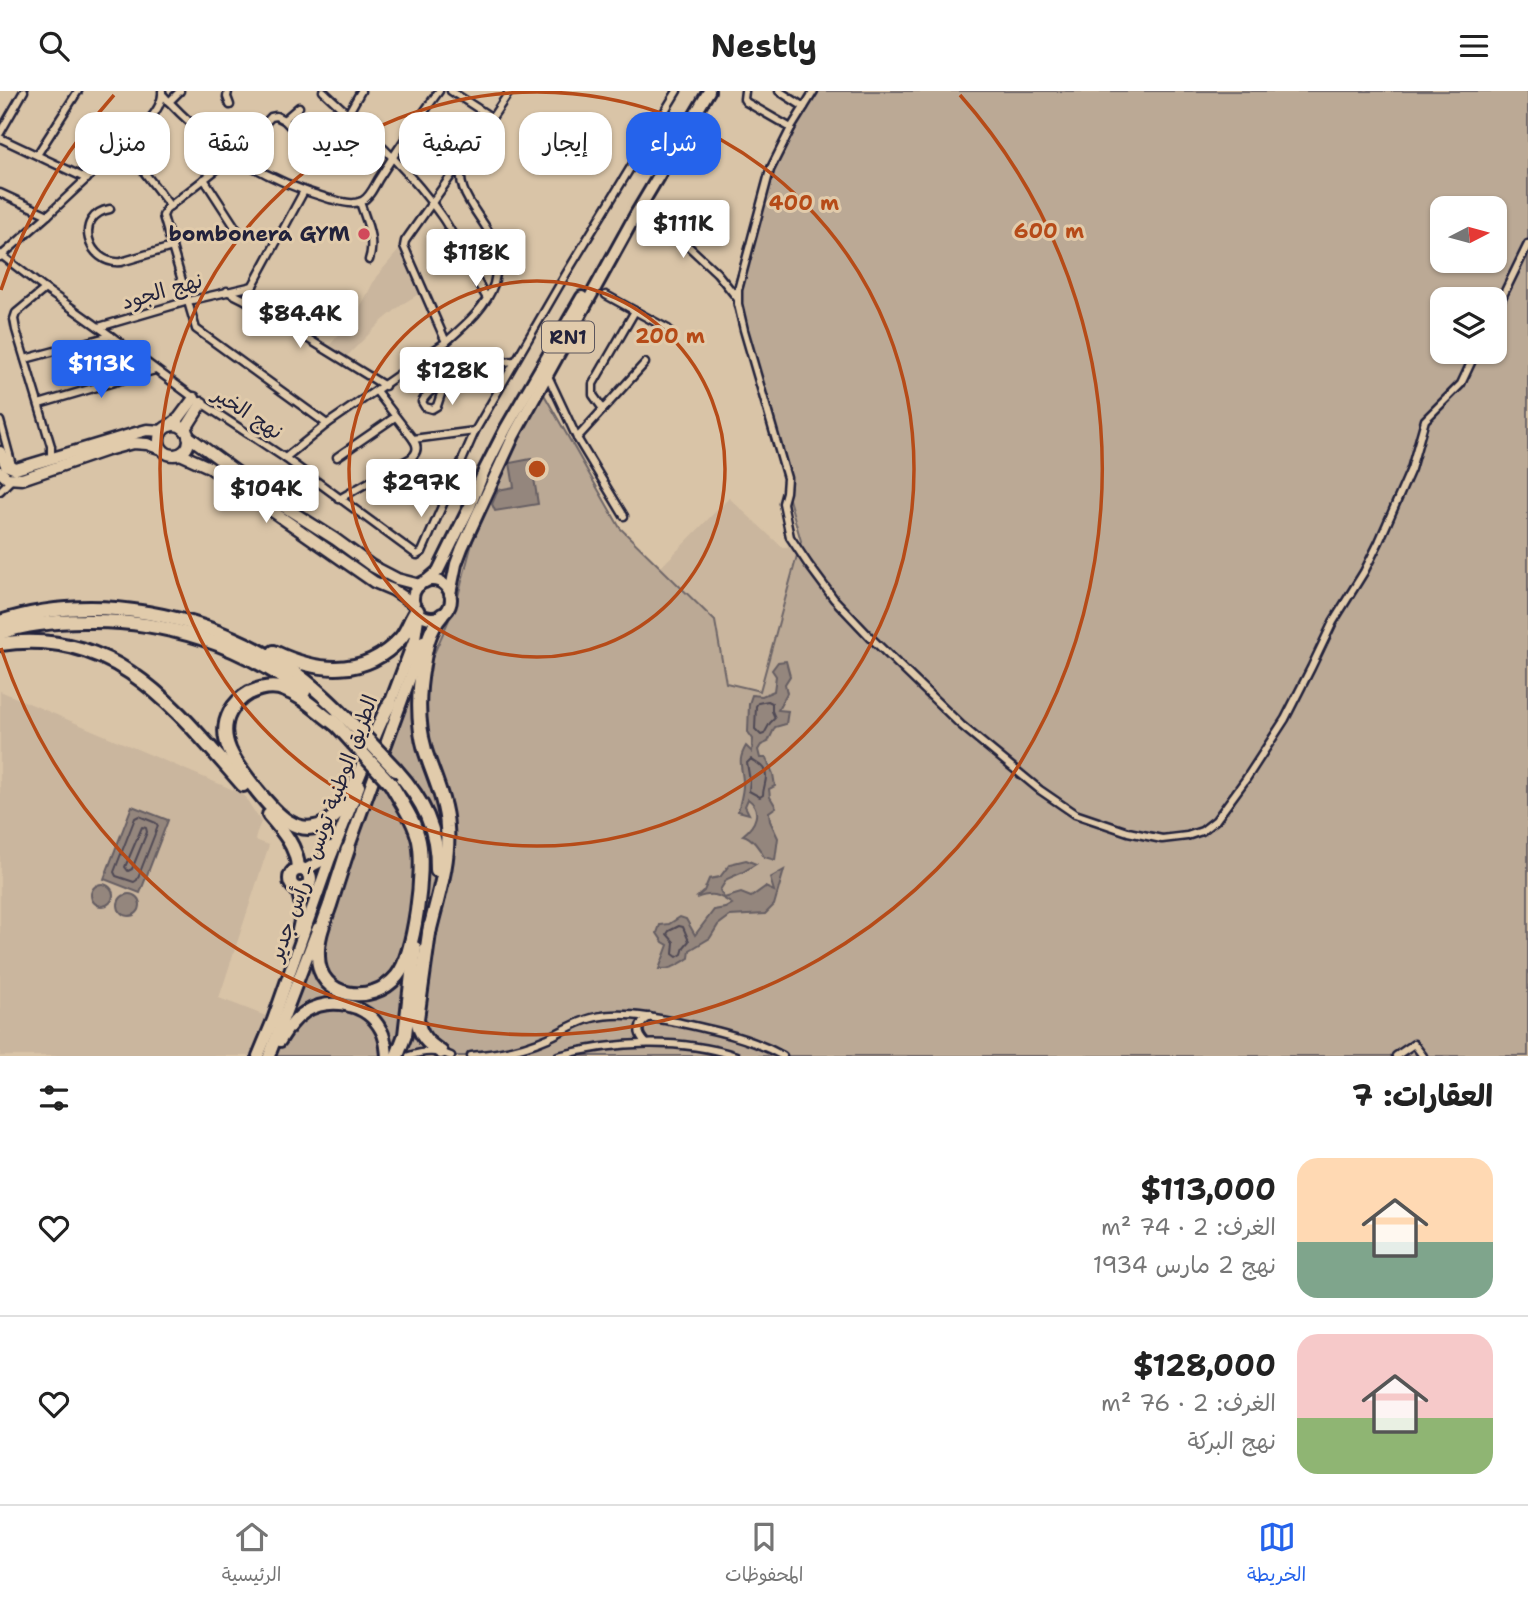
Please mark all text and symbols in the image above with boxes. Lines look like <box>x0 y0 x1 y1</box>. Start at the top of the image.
text: Nestly <box>711 24 817 67</box>
icon: search <box>35 27 73 65</box>
icon: menu <box>1455 27 1493 65</box>
chip: منزل <box>75 112 170 175</box>
chip: شقة <box>184 112 274 175</box>
chip: جديد <box>288 112 385 175</box>
chip: تصفية <box>399 112 505 175</box>
chip: إيجار <box>519 112 612 175</box>
chip: شراء <box>626 112 721 175</box>
text: 400 m <box>769 189 839 217</box>
north arrow <box>1430 196 1507 273</box>
map controls <box>1430 196 1507 364</box>
pin: $111K <box>634 201 732 260</box>
text: $111K <box>653 208 713 238</box>
text: 600 m <box>1014 217 1084 245</box>
place label: bombonera GYM <box>169 220 350 248</box>
marker: bombonera GYM <box>356 226 372 242</box>
pin: $118K <box>427 229 525 289</box>
text: $118K <box>442 237 510 267</box>
street label: نهج الجود <box>118 266 206 316</box>
button: layers <box>1430 287 1507 364</box>
pin: $84.4K <box>243 291 357 350</box>
text: $84.4K <box>258 298 342 328</box>
road number: RN1 <box>542 321 594 353</box>
text: 200 m <box>635 322 705 350</box>
pin: $113K <box>52 341 150 400</box>
pin: $128K <box>403 347 501 407</box>
text: $113K <box>68 348 134 378</box>
text: $128K <box>416 355 488 385</box>
street label: نهج الخير <box>206 379 288 446</box>
centre of rings <box>525 457 549 481</box>
pin: $297K <box>372 459 470 519</box>
pin: $104K <box>217 465 315 525</box>
text: $297K <box>382 467 460 497</box>
text: $104K <box>230 473 302 503</box>
street label: الطريق الوطنية تونس - رأس جدير <box>261 691 384 967</box>
text: العقارات: 7 <box>1352 1075 1493 1116</box>
icon: filters <box>35 1079 73 1117</box>
text: $113,000 <box>1140 1169 1276 1210</box>
icon: home <box>1353 1186 1437 1270</box>
icon: heart <box>35 1209 73 1247</box>
text: الغرف: 2 · 74 m² <box>1101 1212 1276 1242</box>
text: نهج 2 مارس 1934 <box>1093 1250 1276 1280</box>
text: $128,000 <box>1133 1345 1276 1386</box>
icon: home <box>1353 1362 1437 1446</box>
icon: heart <box>35 1385 73 1423</box>
text: الغرف: 2 · 76 m² <box>1101 1388 1276 1418</box>
text: نهج البركة <box>1187 1426 1276 1456</box>
tab: الرئيسية <box>222 1518 281 1591</box>
tab: المحفوظات <box>725 1518 803 1591</box>
tab: الخريطة <box>1247 1518 1306 1591</box>

